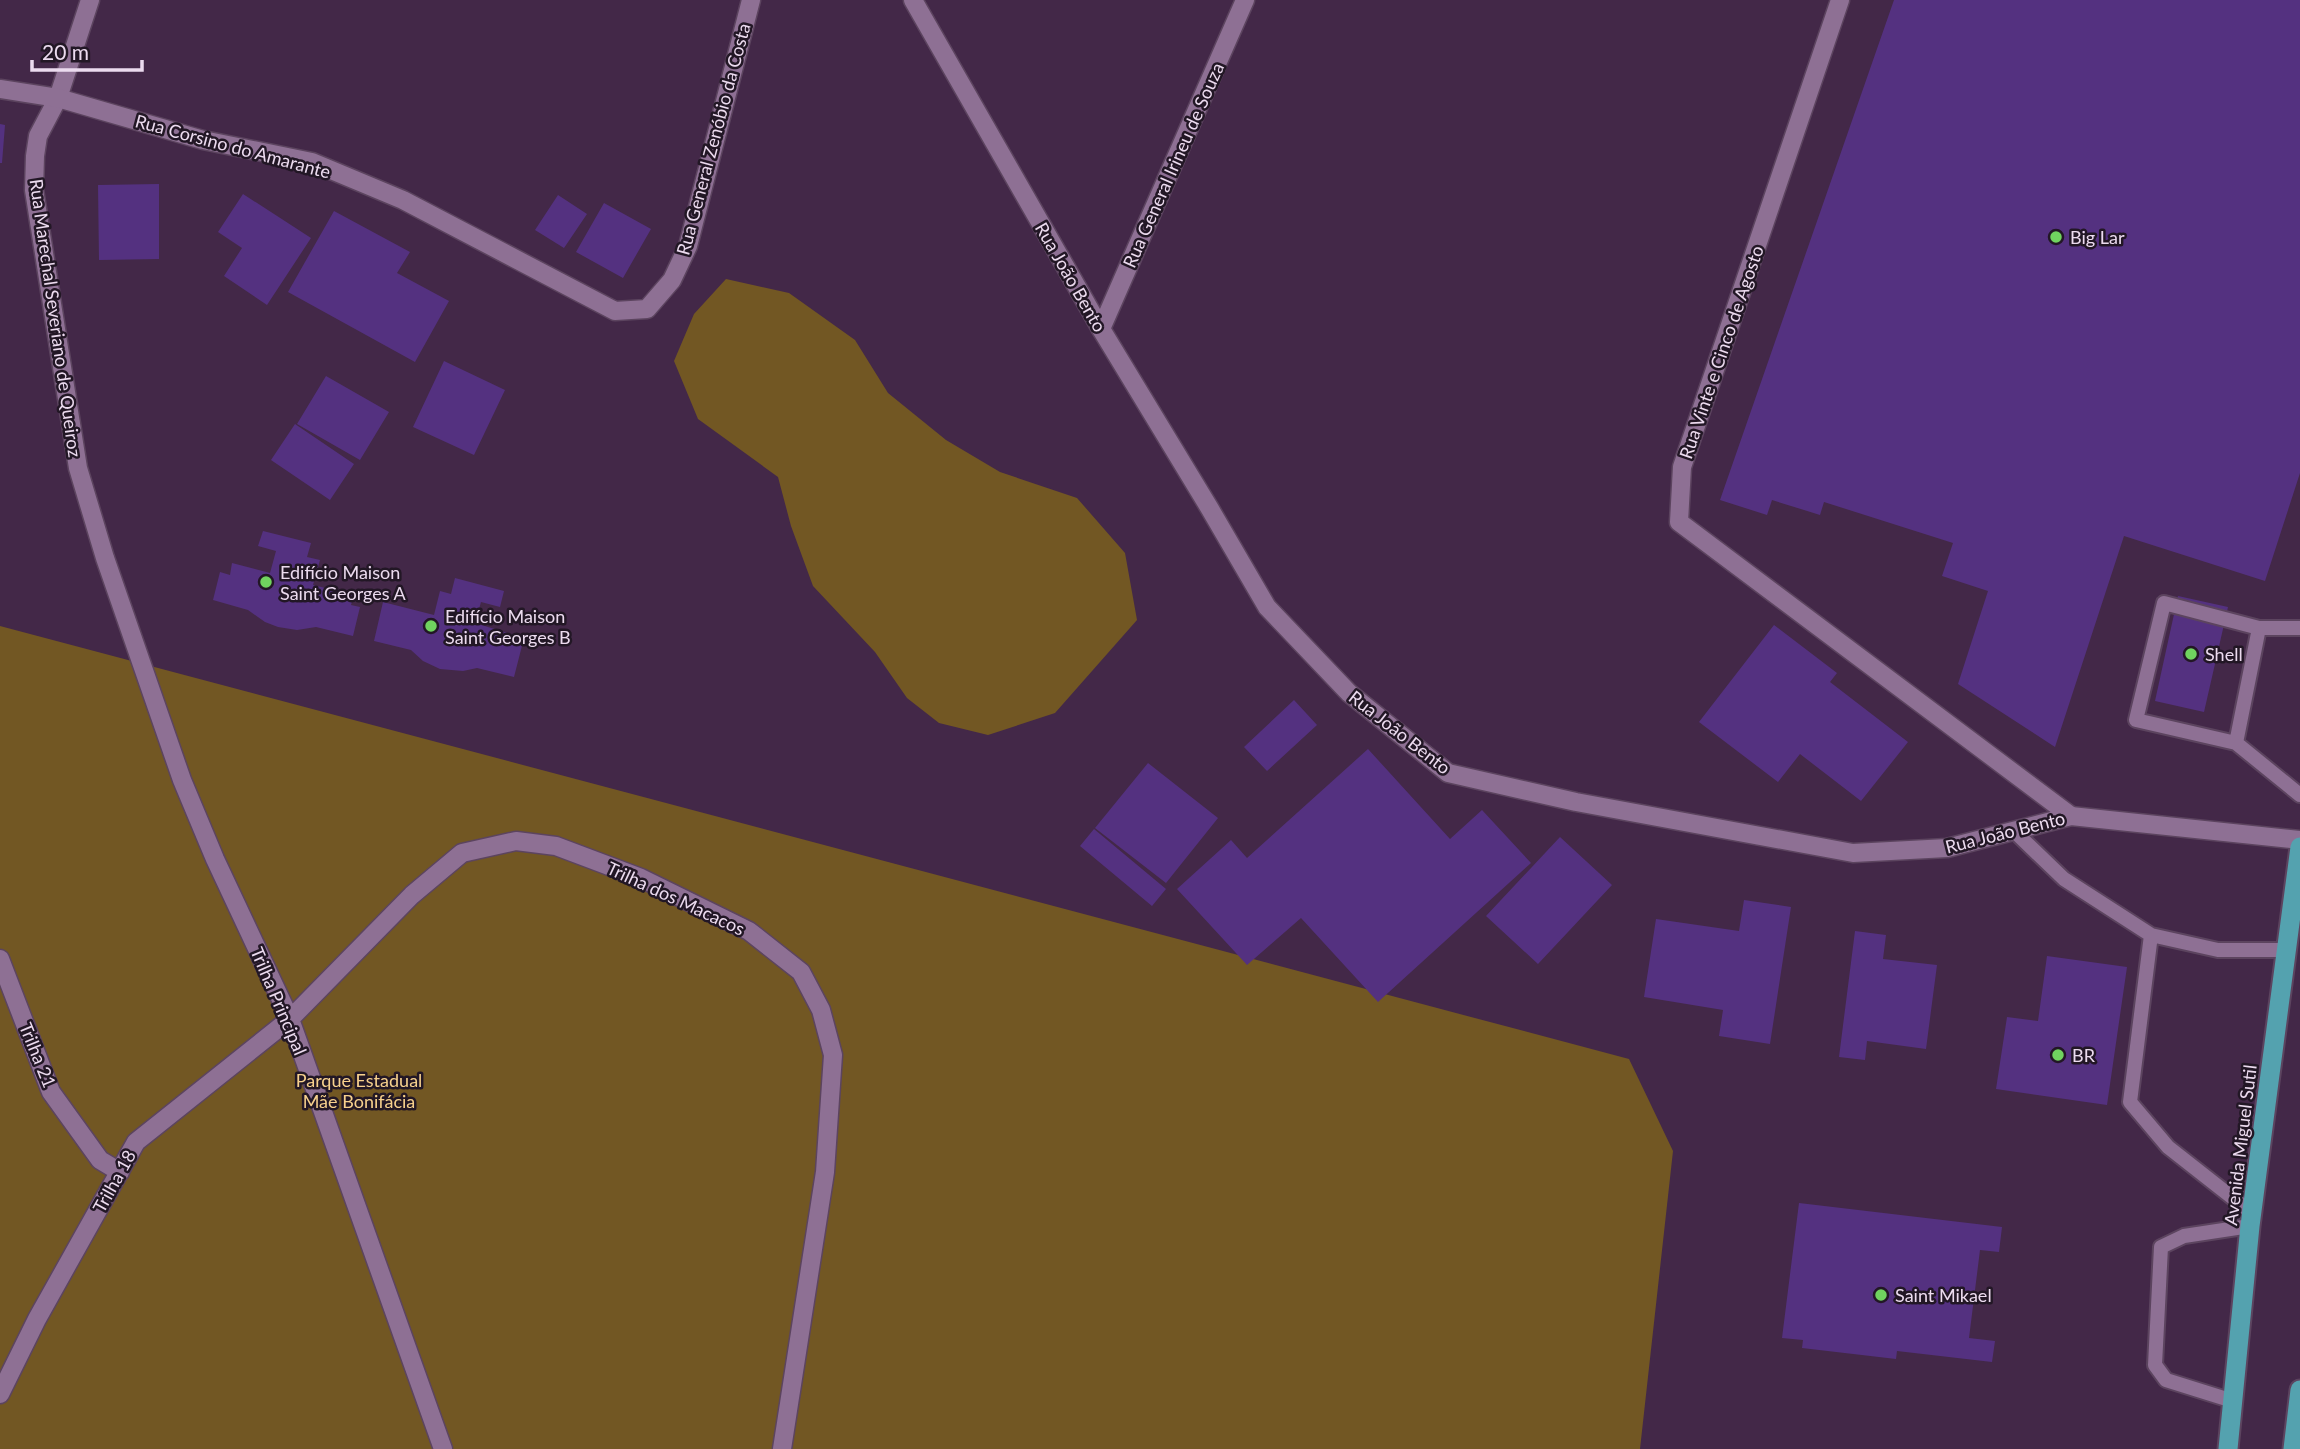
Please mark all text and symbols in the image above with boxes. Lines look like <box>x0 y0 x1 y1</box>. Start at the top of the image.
street label: Rua General Zenóbio da Costa <box>671 21 755 257</box>
scale bar <box>32 28 142 72</box>
text: 20 m <box>42 39 89 64</box>
street label: Rua General Irineu de Souza <box>1118 59 1228 271</box>
street label: Rua Corsino do Amarante <box>133 109 333 183</box>
street label: Rua Marechal Severiano de Queiroz <box>26 177 86 459</box>
street label: Rua João Bento <box>1031 218 1111 336</box>
place label: Big Lar <box>2070 226 2125 248</box>
marker: Big Lar <box>2048 229 2064 245</box>
street label: Rua Vinte e Cinco de Agosto <box>1674 242 1768 462</box>
place label: Edifício Maison Saint Georges A <box>280 561 406 604</box>
marker: Edifício Maison Saint Georges A <box>258 574 274 590</box>
place label: Edifício Maison Saint Georges B <box>445 605 571 648</box>
marker: Edifício Maison Saint Georges B <box>423 618 439 634</box>
place label: Shell <box>2205 643 2243 665</box>
marker: Shell <box>2183 646 2199 662</box>
street label: Rua João Bento <box>1345 686 1455 778</box>
street label: Rua João Bento <box>1943 806 2067 858</box>
street label: Trilha dos Macacos <box>604 856 749 940</box>
street label: Trilha Principal <box>246 944 312 1058</box>
street label: Trilha 21 <box>15 1019 61 1091</box>
place label: BR <box>2072 1044 2096 1066</box>
marker: BR <box>2050 1047 2066 1063</box>
street label: Avenida Miguel Sutil <box>2219 1063 2261 1227</box>
park label: Parque Estadual Mãe Bonifácia <box>296 1069 422 1112</box>
street label: Trilha 18 <box>88 1146 140 1216</box>
place label: Saint Mikael <box>1895 1284 1992 1306</box>
marker: Saint Mikael <box>1873 1287 1889 1303</box>

